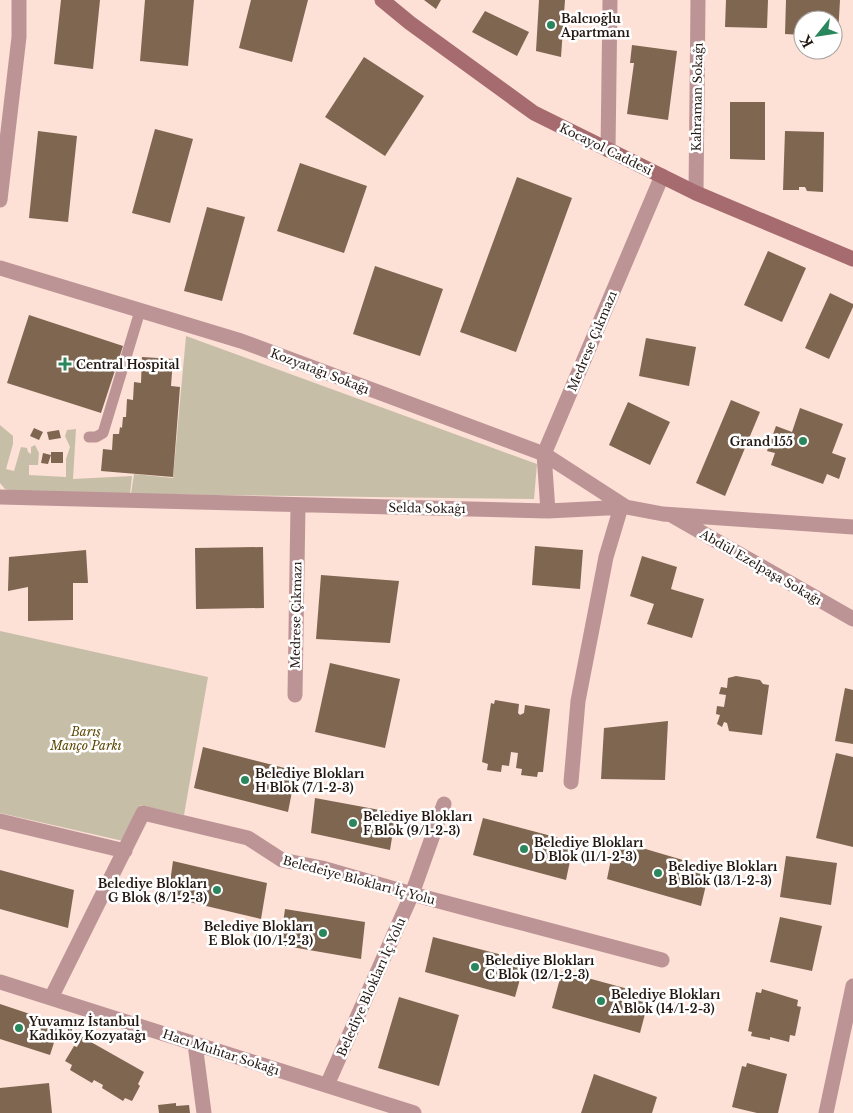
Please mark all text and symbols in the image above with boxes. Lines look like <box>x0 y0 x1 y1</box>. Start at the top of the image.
north arrow <box>793 10 843 60</box>
place label: Balcıoğlu Apartmanı <box>560 11 630 40</box>
marker: Balcıoğlu Apartmanı <box>545 19 557 31</box>
text: K <box>796 32 817 51</box>
street label: Kahraman Sokağı <box>689 42 705 152</box>
street label: Kocayol Caddesi <box>557 120 655 178</box>
street label: Medrese Çıkmazı <box>564 289 620 393</box>
street label: Kozyatağı Sokağı <box>269 345 371 397</box>
marker: Central Hospital <box>58 357 72 371</box>
place label: Central Hospital <box>76 357 180 372</box>
place label: Grand 155 <box>730 434 793 449</box>
marker: Grand 155 <box>797 435 809 447</box>
street label: Selda Sokağı <box>388 500 466 516</box>
street label: Abdül Ezelpaşa Sokağı <box>697 526 824 608</box>
street label: Medrese Çıkmazı <box>288 561 304 669</box>
park label: Barış Manço Parkı <box>49 724 122 753</box>
place label: Belediye Blokları H Blok (7/1-2-3) <box>255 766 365 795</box>
marker: Belediye Blokları H Blok (7/1-2-3) <box>239 774 251 786</box>
place label: Belediye Blokları F Blok (9/1-2-3) <box>363 809 473 838</box>
marker: Belediye Blokları F Blok (9/1-2-3) <box>347 817 359 829</box>
place label: Belediye Blokları D Blok (11/1-2-3) <box>534 835 644 864</box>
marker: Belediye Blokları D Blok (11/1-2-3) <box>518 843 530 855</box>
street label: Beledeiye Blokları İç Yolu <box>281 851 437 908</box>
place label: Belediye Blokları B Blok (13/1-2-3) <box>668 859 778 888</box>
marker: Belediye Blokları B Blok (13/1-2-3) <box>652 867 664 879</box>
place label: Belediye Blokları G Blok (8/1-2-3) <box>98 876 208 905</box>
marker: Belediye Blokları G Blok (8/1-2-3) <box>211 884 223 896</box>
street label: Belediye Blokları İç Yolu <box>333 915 408 1059</box>
place label: Belediye Blokları E Blok (10/1-2-3) <box>204 919 314 948</box>
marker: Belediye Blokları E Blok (10/1-2-3) <box>317 927 329 939</box>
place label: Belediye Blokları C Blok (12/1-2-3) <box>485 953 595 982</box>
marker: Belediye Blokları C Blok (12/1-2-3) <box>469 961 481 973</box>
place label: Belediye Blokları A Blok (14/1-2-3) <box>610 987 721 1016</box>
marker: Belediye Blokları A Blok (14/1-2-3) <box>595 995 607 1007</box>
place label: Yuvamız İstanbul Kadıköy Kozyatağı <box>28 1013 147 1043</box>
marker: Yuvamız İstanbul Kadıköy Kozyatağı <box>13 1022 25 1034</box>
street label: Hacı Muhtar Sokağı <box>161 1026 281 1078</box>

